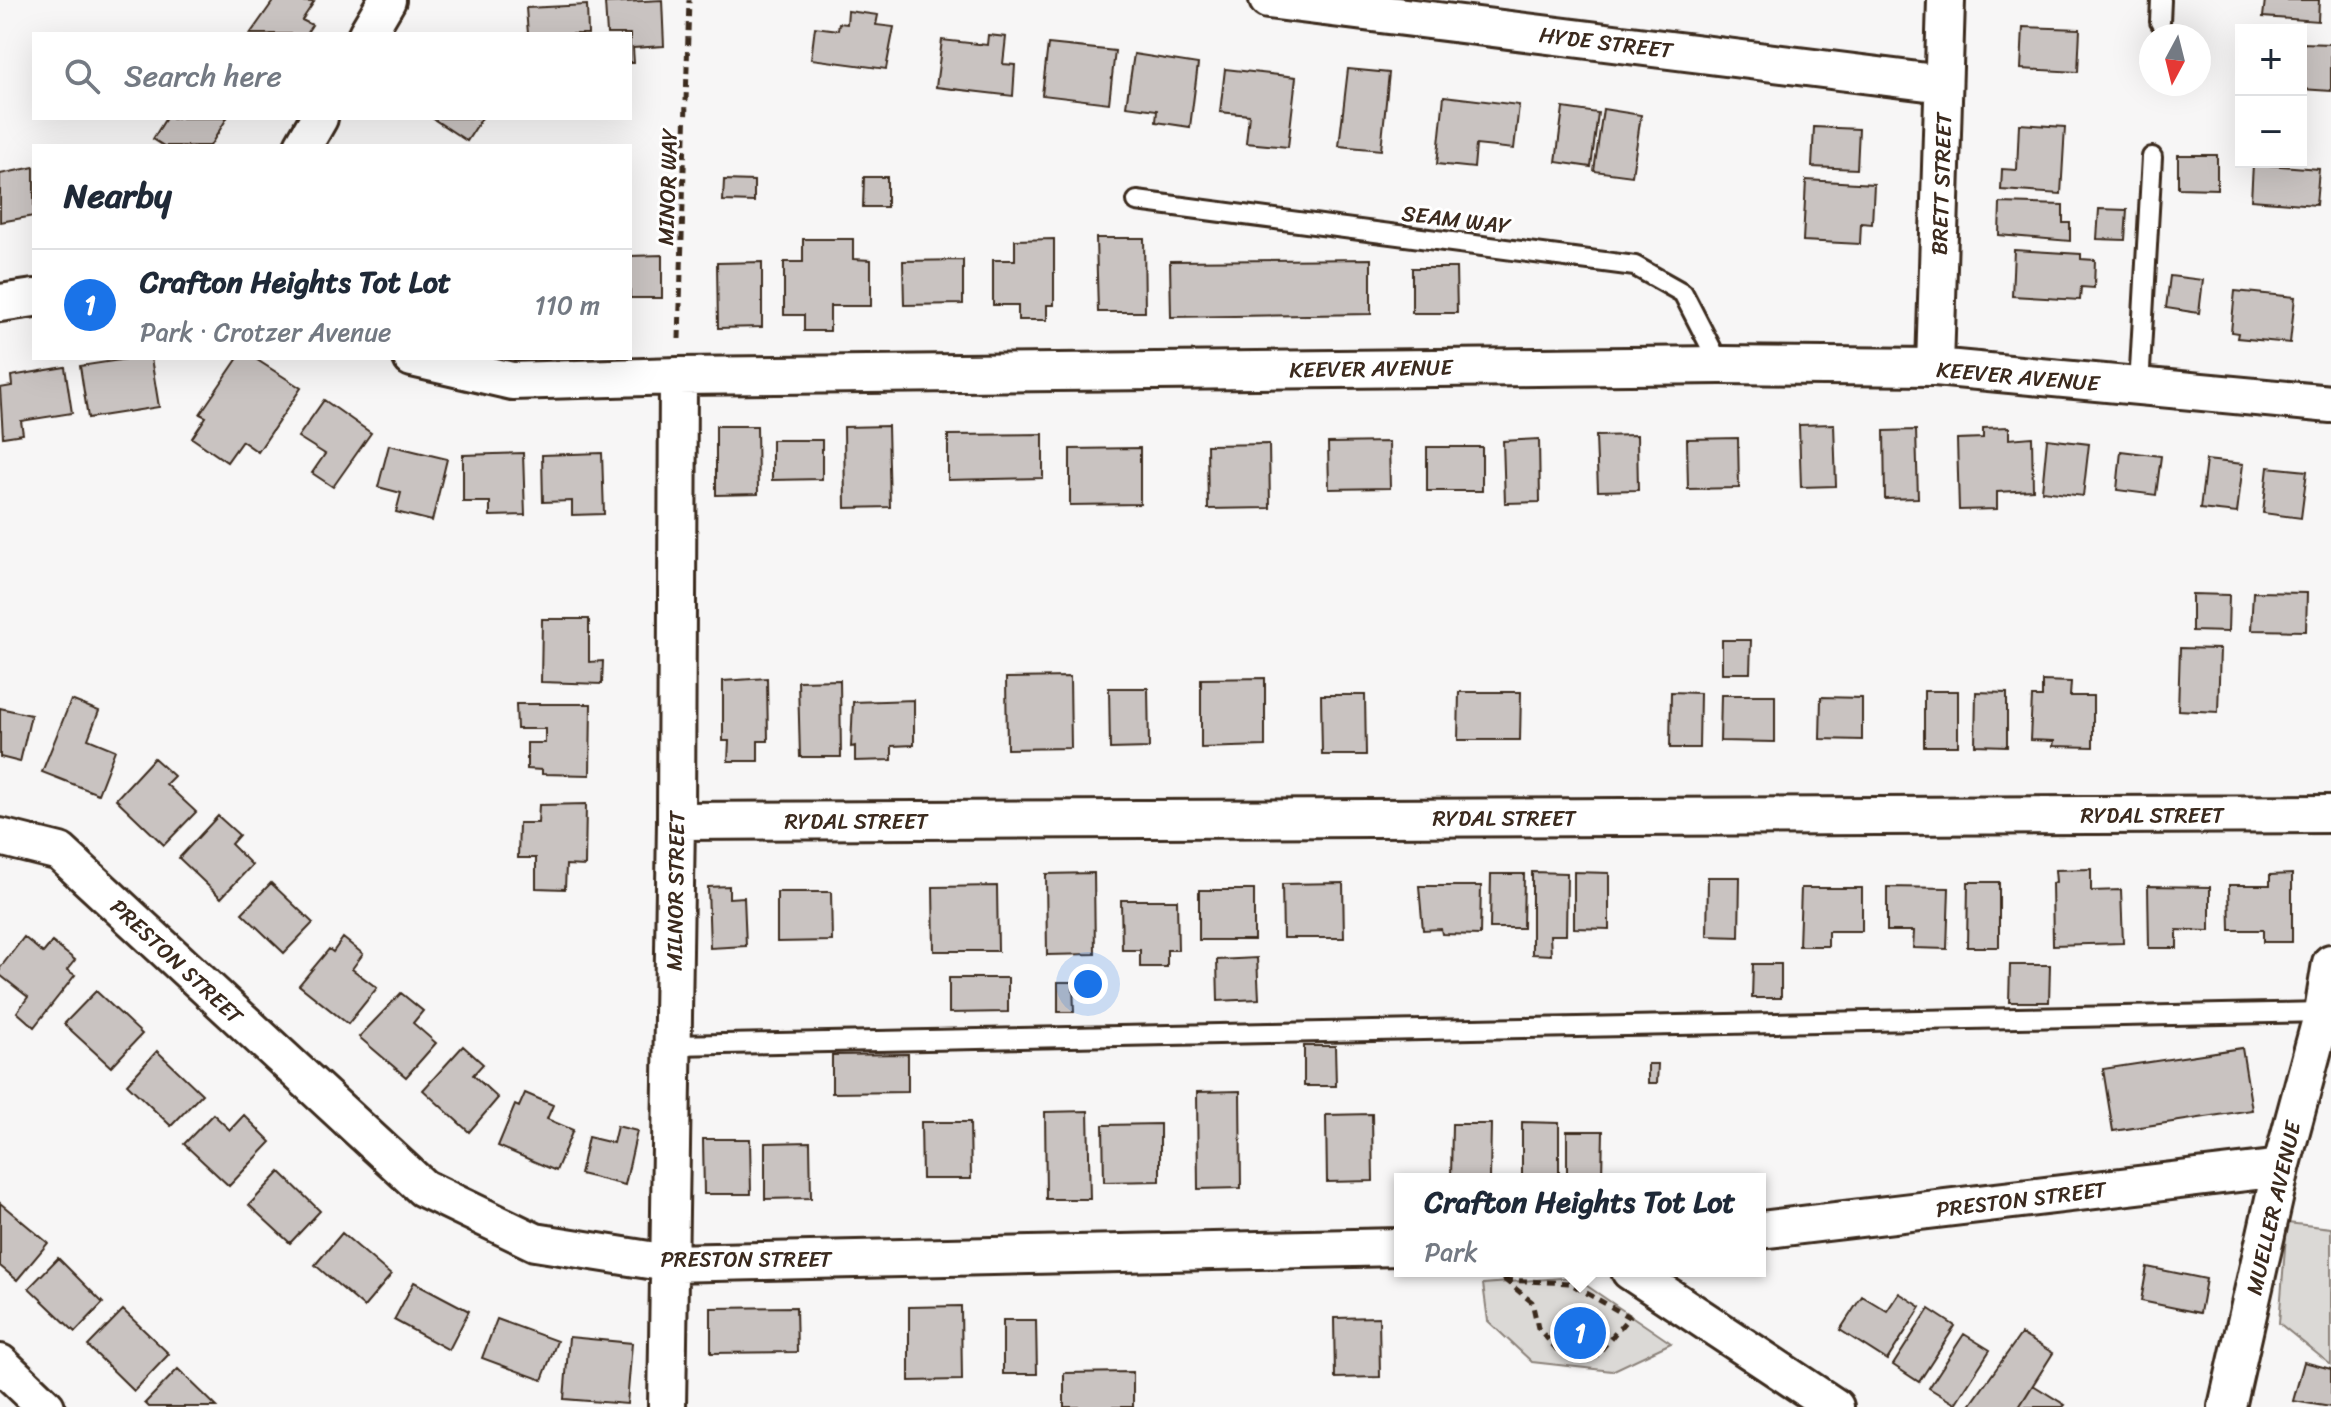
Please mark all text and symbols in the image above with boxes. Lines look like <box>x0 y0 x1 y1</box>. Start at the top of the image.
street label: HYDE STREET <box>1537 15 1677 70</box>
north arrow <box>2139 24 2211 96</box>
map controls <box>2235 24 2307 168</box>
button: + <box>2235 24 2307 96</box>
search box <box>32 32 632 120</box>
text: Search here <box>124 49 282 103</box>
icon: search <box>60 54 104 98</box>
button: − <box>2235 96 2307 168</box>
street label: BRETT STREET <box>1920 111 1964 256</box>
street label: MINOR WAY <box>646 127 689 246</box>
text: Nearby <box>64 166 172 226</box>
street label: SEAM WAY <box>1399 194 1514 246</box>
text: Crafton Heights Tot Lot <box>140 255 451 309</box>
text: 1 <box>84 282 96 328</box>
text: 110 m <box>535 282 600 328</box>
text: Park · Crotzer Avenue <box>140 309 391 355</box>
street label: KEEVER AVENUE <box>1289 348 1455 389</box>
street label: KEEVER AVENUE <box>1935 350 2103 403</box>
street label: RYDAL STREET <box>2080 796 2225 835</box>
street label: RYDAL STREET <box>1432 799 1577 838</box>
street label: RYDAL STREET <box>784 802 929 841</box>
street label: MILNOR STREET <box>655 809 696 971</box>
street label: PRESTON STREET <box>101 889 253 1035</box>
your location <box>1068 964 1108 1004</box>
street label: MUELLER AVENUE <box>2235 1115 2313 1299</box>
street label: PRESTON STREET <box>1934 1170 2109 1229</box>
popup <box>1394 1173 1766 1277</box>
text: Crafton Heights Tot Lot <box>1425 1175 1735 1229</box>
text: Park <box>1425 1229 1478 1275</box>
street label: PRESTON STREET <box>660 1240 833 1279</box>
pin: 1 <box>1554 1303 1606 1363</box>

